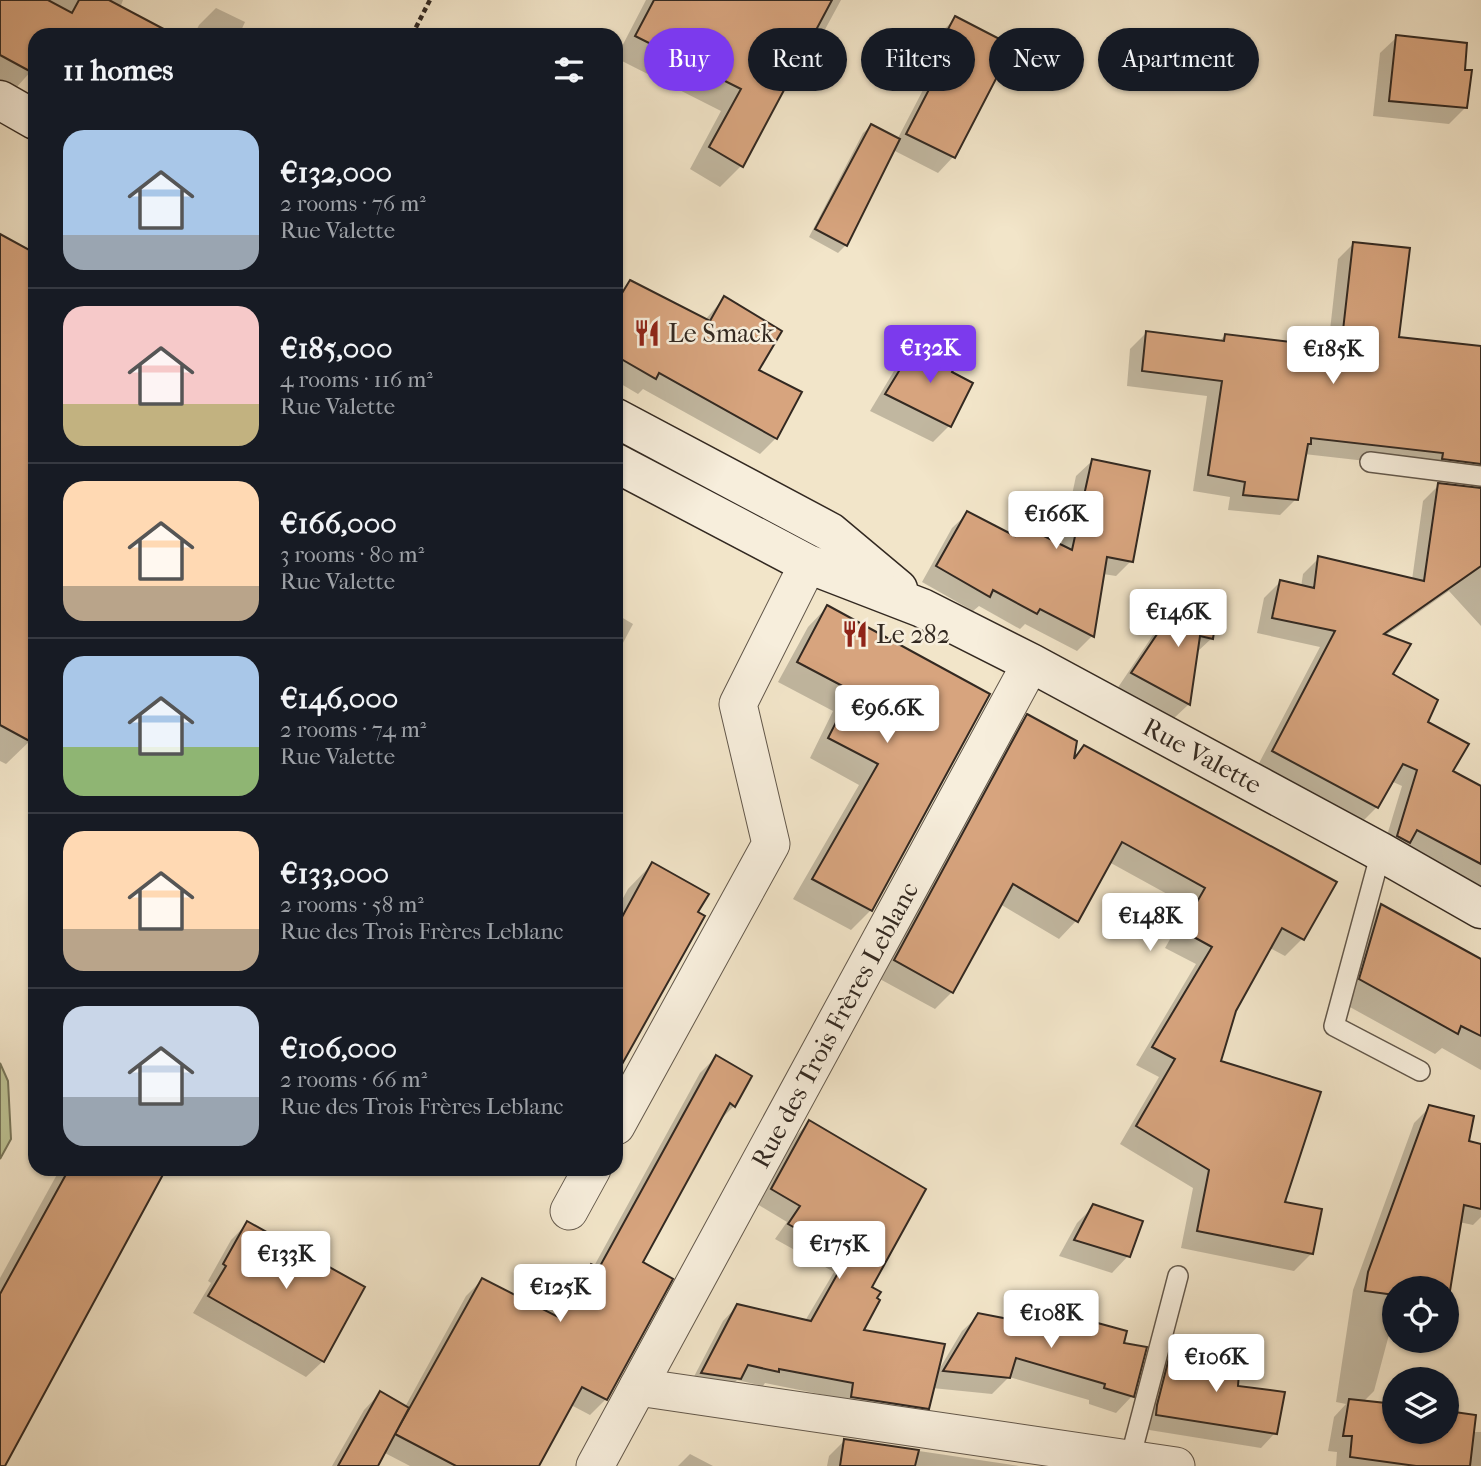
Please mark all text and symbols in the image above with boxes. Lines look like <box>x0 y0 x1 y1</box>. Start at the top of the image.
chip: Buy <box>644 28 734 91</box>
chip: Rent <box>748 28 847 91</box>
chip: Filters <box>861 28 975 91</box>
chip: New <box>989 28 1084 91</box>
chip: Apartment <box>1098 28 1259 91</box>
icon: filters <box>550 51 588 89</box>
text: 11 homes <box>63 53 173 88</box>
text: €132,000 <box>280 155 392 190</box>
icon: home <box>119 158 203 242</box>
text: 2 rooms · 76 m² <box>280 190 426 217</box>
text: Rue Valette <box>280 217 395 244</box>
restaurant icon: Le Smack <box>632 318 662 348</box>
place label: Le Smack <box>668 318 775 349</box>
pin: €132K <box>881 326 979 385</box>
pin: €185K <box>1284 326 1382 386</box>
text: €185,000 <box>280 331 392 366</box>
icon: home <box>119 334 203 418</box>
text: €132K <box>900 334 960 361</box>
text: €185K <box>1303 335 1363 362</box>
text: 4 rooms · 116 m² <box>280 366 433 393</box>
text: Rue Valette <box>280 393 395 420</box>
pin: €166K <box>1007 491 1105 551</box>
text: €166K <box>1024 500 1088 527</box>
text: €166,000 <box>280 506 397 541</box>
icon: home <box>119 509 203 593</box>
text: 3 rooms · 80 m² <box>280 541 424 568</box>
text: Rue Valette <box>280 568 395 595</box>
pin: €146K <box>1129 590 1227 649</box>
text: €146K <box>1146 598 1210 625</box>
restaurant icon: Le 282 <box>840 619 870 649</box>
place label: Le 282 <box>876 619 950 650</box>
text: €146,000 <box>280 681 398 716</box>
icon: home <box>119 684 203 768</box>
pin: €96.6K <box>830 686 944 745</box>
text: €96.6K <box>851 694 923 721</box>
street label: Rue Valette <box>1138 711 1267 801</box>
text: 2 rooms · 74 m² <box>280 716 426 743</box>
text: Rue Valette <box>280 743 395 770</box>
text: €133,000 <box>280 856 389 891</box>
icon: home <box>119 859 203 943</box>
street label: Rue des Trois Frères Leblanc <box>745 877 925 1173</box>
text: 2 rooms · 58 m² <box>280 891 424 918</box>
pin: €148K <box>1101 894 1199 953</box>
text: €148K <box>1118 902 1182 929</box>
text: Rue des Trois Frères Leblanc <box>280 918 564 945</box>
text: €106,000 <box>280 1031 397 1066</box>
icon: home <box>119 1034 203 1118</box>
text: 2 rooms · 66 m² <box>280 1066 427 1093</box>
text: Rue des Trois Frères Leblanc <box>280 1093 564 1120</box>
pin: €175K <box>790 1222 888 1281</box>
text: €175K <box>809 1230 869 1257</box>
pin: €133K <box>237 1232 335 1291</box>
text: €133K <box>257 1240 315 1267</box>
pin: €125K <box>511 1264 609 1324</box>
text: €125K <box>530 1273 590 1300</box>
map controls <box>1382 1276 1459 1444</box>
button: locate <box>1382 1276 1459 1353</box>
pin: €108K <box>1002 1290 1100 1350</box>
text: €108K <box>1020 1299 1082 1326</box>
pin: €106K <box>1167 1334 1265 1394</box>
text: €106K <box>1184 1343 1248 1370</box>
button: layers <box>1382 1367 1459 1444</box>

